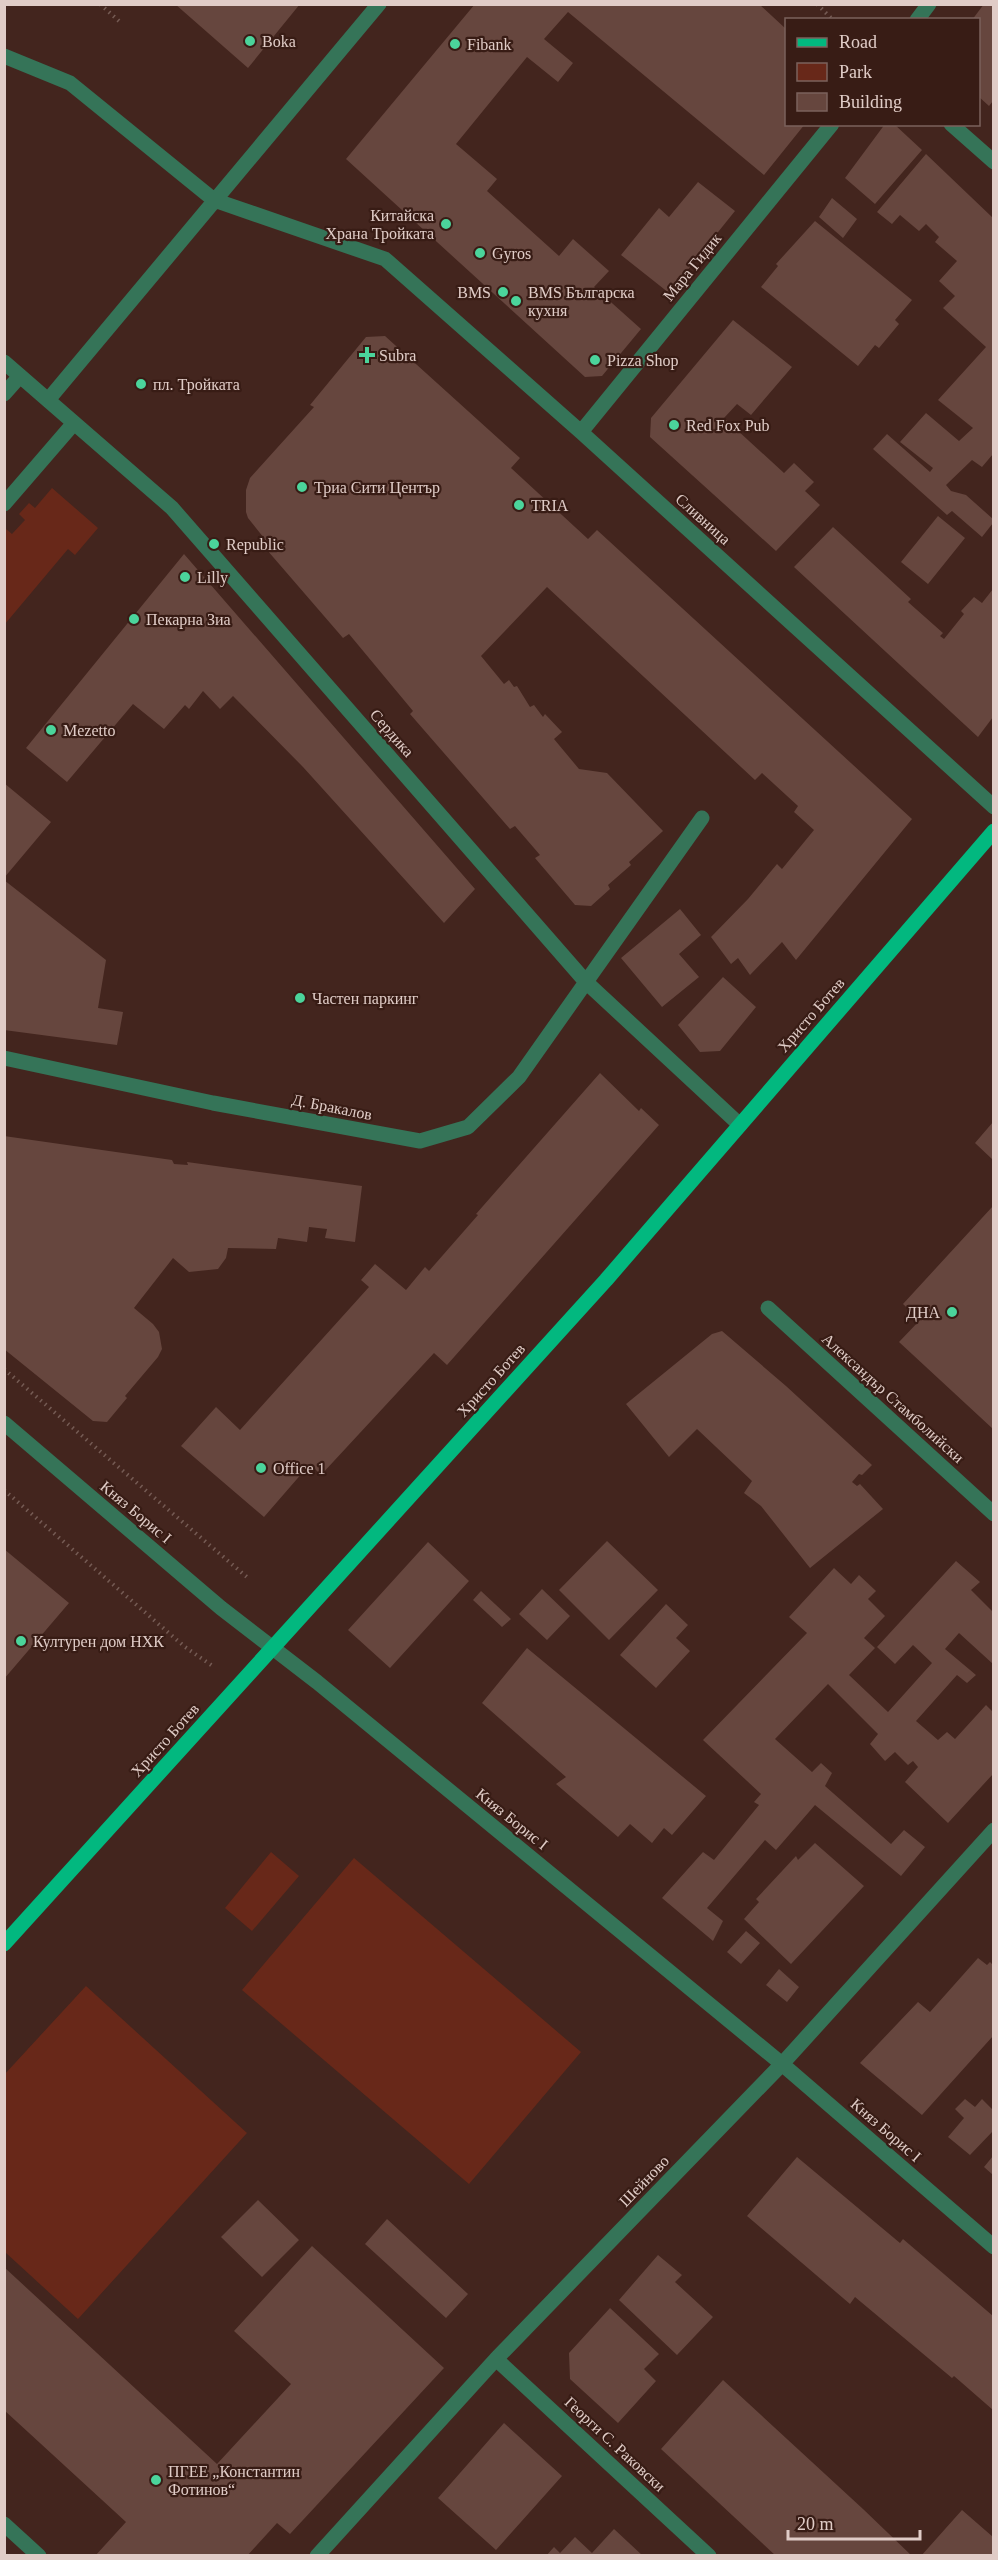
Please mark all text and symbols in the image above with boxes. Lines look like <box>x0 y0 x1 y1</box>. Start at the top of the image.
legend <box>785 18 980 126</box>
text: Road <box>839 32 877 52</box>
place label: Boka <box>262 33 296 50</box>
marker: Boka <box>243 34 257 48</box>
place label: Fibank <box>467 36 511 53</box>
marker: Fibank <box>448 37 462 51</box>
text: Park <box>839 62 872 82</box>
text: Building <box>839 92 902 112</box>
place label: Китайска Храна Тройката <box>325 207 434 243</box>
marker: Китайска Храна Тройката <box>439 217 453 231</box>
street label: Мара Гидик <box>660 230 725 305</box>
place label: Gyros <box>492 245 531 263</box>
marker: Gyros <box>473 246 487 260</box>
place label: BMS <box>457 284 491 301</box>
place label: BMS Българска кухня <box>528 284 635 320</box>
marker: BMS <box>496 285 510 299</box>
marker: BMS Българска кухня <box>509 294 523 308</box>
place label: Subra <box>379 347 416 364</box>
marker: Subra <box>360 348 374 362</box>
place label: Pizza Shop <box>607 352 679 370</box>
marker: Pizza Shop <box>588 353 602 367</box>
place label: пл. Тройката <box>153 376 240 394</box>
marker: пл. Тройката <box>134 377 148 391</box>
place label: Red Fox Pub <box>686 417 770 434</box>
marker: Red Fox Pub <box>667 418 681 432</box>
place label: Триа Сити Център <box>314 479 440 497</box>
marker: Триа Сити Център <box>295 480 309 494</box>
street label: Сливница <box>672 490 734 549</box>
place label: TRIA <box>531 497 569 514</box>
marker: TRIA <box>512 498 526 512</box>
place label: Republic <box>226 536 284 554</box>
marker: Republic <box>207 537 221 551</box>
place label: Lilly <box>197 569 228 587</box>
marker: Lilly <box>178 570 192 584</box>
place label: Пекарна Зиа <box>146 611 231 629</box>
marker: Пекарна Зиа <box>127 612 141 626</box>
street label: Сердика <box>366 706 417 761</box>
place label: Mezetto <box>63 722 115 739</box>
marker: Mezetto <box>44 723 58 737</box>
street label: Христо Ботев <box>774 974 849 1056</box>
place label: Частен паркинг <box>312 990 419 1008</box>
marker: Частен паркинг <box>293 991 307 1005</box>
street label: Д. Бракалов <box>290 1091 374 1124</box>
place label: ДНА <box>906 1304 940 1322</box>
marker: ДНА <box>945 1305 959 1319</box>
street label: Александър Стамболийски <box>818 1330 968 1467</box>
street label: Христо Ботев <box>454 1340 529 1421</box>
place label: Office 1 <box>273 1460 326 1477</box>
marker: Office 1 <box>254 1461 268 1475</box>
street label: Княз Борис I <box>97 1477 175 1547</box>
place label: Културен дом НХК <box>33 1633 164 1651</box>
marker: Културен дом НХК <box>14 1634 28 1648</box>
street label: Христо Ботев <box>128 1700 203 1781</box>
street label: Княз Борис I <box>472 1785 551 1854</box>
street label: Княз Борис I <box>847 2095 924 2166</box>
street label: Шейново <box>616 2152 672 2210</box>
street label: Георги С. Раковски <box>561 2393 669 2496</box>
place label: ПГЕЕ „Константин Фотинов“ <box>168 2463 300 2498</box>
marker: ПГЕЕ „Константин Фотинов“ <box>149 2473 163 2487</box>
scale bar <box>788 2503 920 2541</box>
text: 20 m <box>797 2514 834 2534</box>

